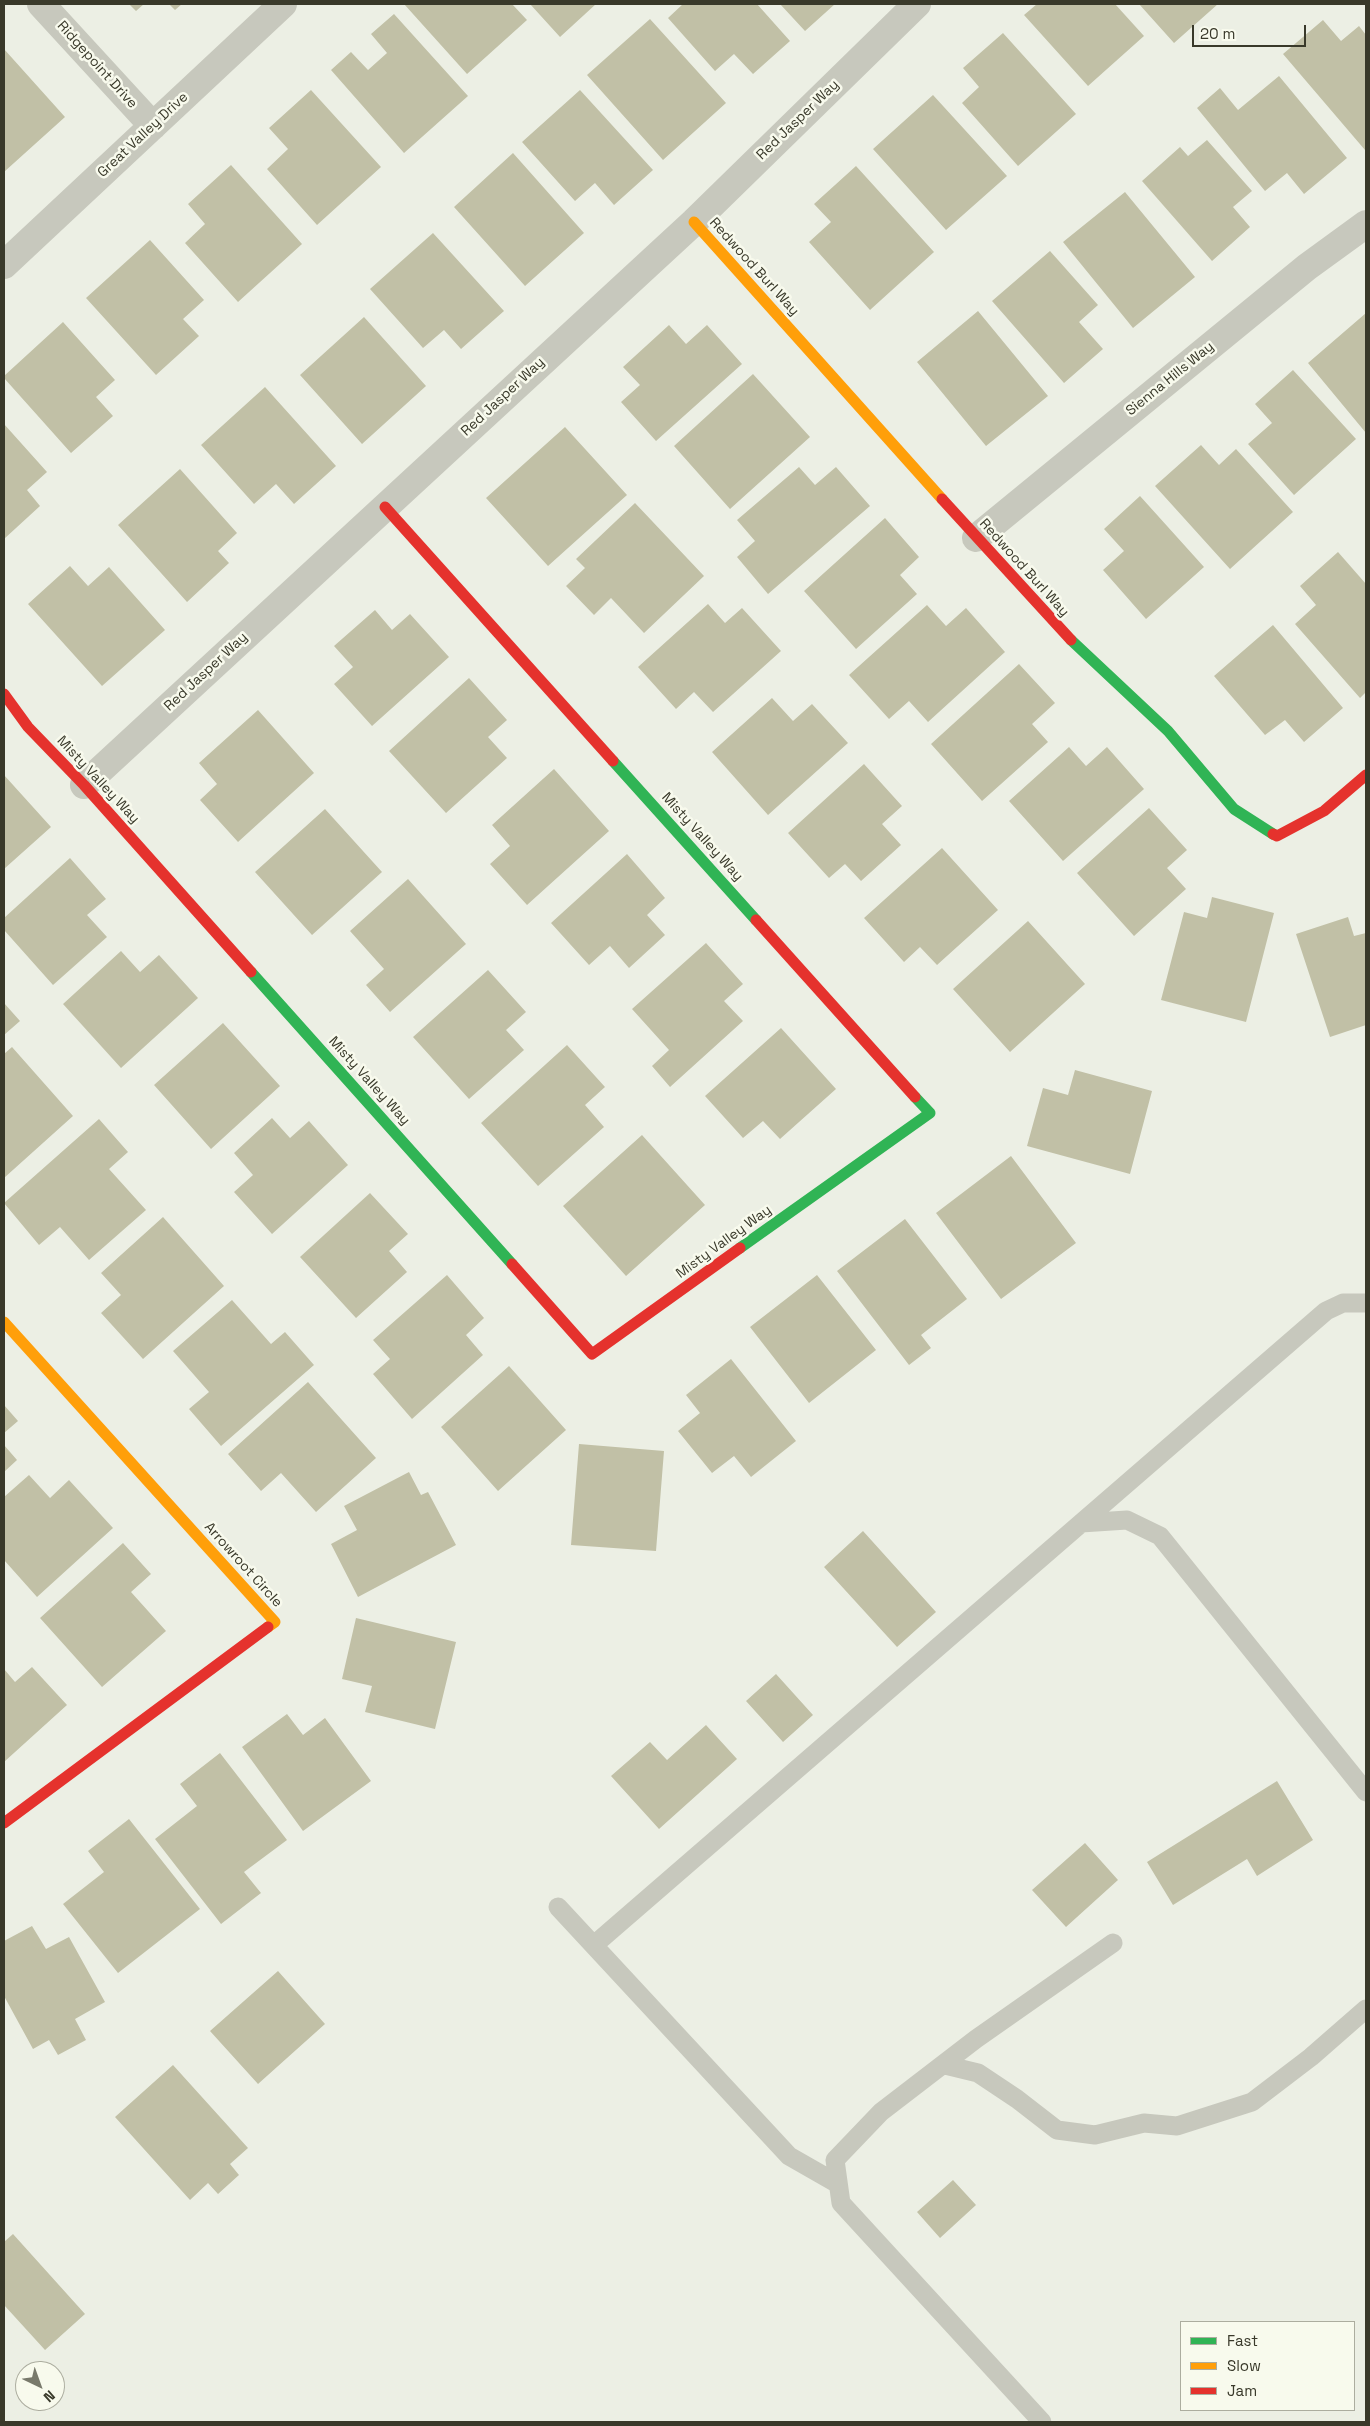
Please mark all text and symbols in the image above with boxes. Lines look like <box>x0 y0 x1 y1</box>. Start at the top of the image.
scale bar <box>1195 15 1309 47</box>
street label: Ridgepoint Drive <box>53 18 141 112</box>
text: 20 m <box>1200 24 1235 43</box>
street label: Red Jasper Way <box>753 77 843 163</box>
street label: Great Valley Drive <box>94 89 192 181</box>
street label: Redwood Burl Way <box>706 215 802 319</box>
street label: Sienna Hills Way <box>1123 338 1217 420</box>
street label: Red Jasper Way <box>458 354 548 440</box>
street label: Redwood Burl Way <box>976 516 1072 620</box>
street label: Red Jasper Way <box>161 629 251 715</box>
street label: Misty Valley Way <box>53 733 143 827</box>
street label: Misty Valley Way <box>658 789 746 885</box>
street label: Misty Valley Way <box>325 1033 413 1129</box>
street label: Misty Valley Way <box>673 1202 775 1282</box>
street label: Arrowroot Circle <box>200 1519 286 1611</box>
legend <box>1180 2321 1355 2411</box>
text: Fast <box>1227 2331 1258 2350</box>
text: Slow <box>1227 2356 1261 2375</box>
north arrow <box>15 2361 65 2411</box>
text: Jam <box>1227 2381 1257 2400</box>
text: N <box>40 2387 59 2406</box>

